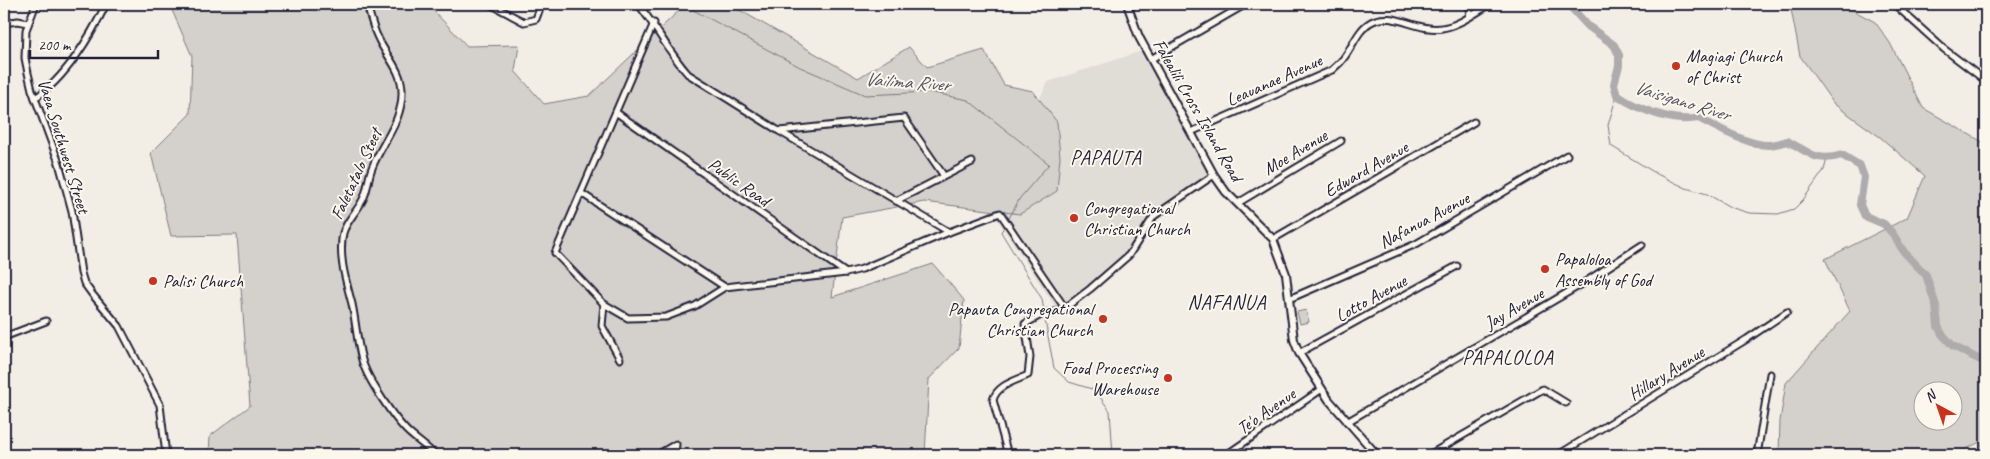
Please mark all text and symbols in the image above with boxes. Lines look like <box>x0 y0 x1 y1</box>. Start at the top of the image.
scale bar <box>30 28 158 60</box>
street label: Falealili Cross Island Road <box>1148 35 1249 188</box>
text: 200 m <box>38 36 72 55</box>
place label: Magiagi Church of Christ <box>1686 45 1783 88</box>
street label: Leauanae Avenue <box>1223 49 1326 111</box>
marker: Magiagi Church of Christ <box>1670 60 1682 72</box>
water label: Vailima River <box>864 67 954 97</box>
water label: Vaisigano River <box>1632 75 1735 128</box>
street label: Vaea Southwest Street <box>33 76 96 218</box>
street label: Faletatalo Steet <box>325 122 388 223</box>
street label: Moe Avenue <box>1259 124 1332 180</box>
street label: Edward Avenue <box>1320 136 1413 202</box>
district label: PAPAUTA <box>1070 145 1142 170</box>
street label: Public Road <box>704 153 777 213</box>
street label: Nafanua Avenue <box>1375 186 1474 253</box>
place label: Congregational Christian Church <box>1084 197 1191 240</box>
marker: Congregational Christian Church <box>1068 212 1080 224</box>
place label: Papaloloa Assembly of God <box>1555 248 1654 291</box>
marker: Papaloloa Assembly of God <box>1539 263 1551 275</box>
street label: Lotto Avenue <box>1332 269 1411 327</box>
place label: Palisi Church <box>163 270 244 292</box>
marker: Palisi Church <box>147 275 159 287</box>
street label: Jay Avenue <box>1480 282 1549 334</box>
district label: NAFANUA <box>1188 290 1267 315</box>
place label: Papauta Congregational Christian Church <box>948 298 1096 341</box>
marker: Papauta Congregational Christian Church <box>1097 313 1109 325</box>
street label: Hillary Avenue <box>1624 340 1709 405</box>
district label: PAPALOLOA <box>1462 345 1554 370</box>
place label: Food Processing Warehouse <box>1062 357 1160 400</box>
marker: Food Processing Warehouse <box>1162 372 1174 384</box>
street label: Te'o Avenue <box>1232 382 1301 439</box>
north arrow <box>1912 382 1962 432</box>
text: N <box>1921 386 1941 406</box>

